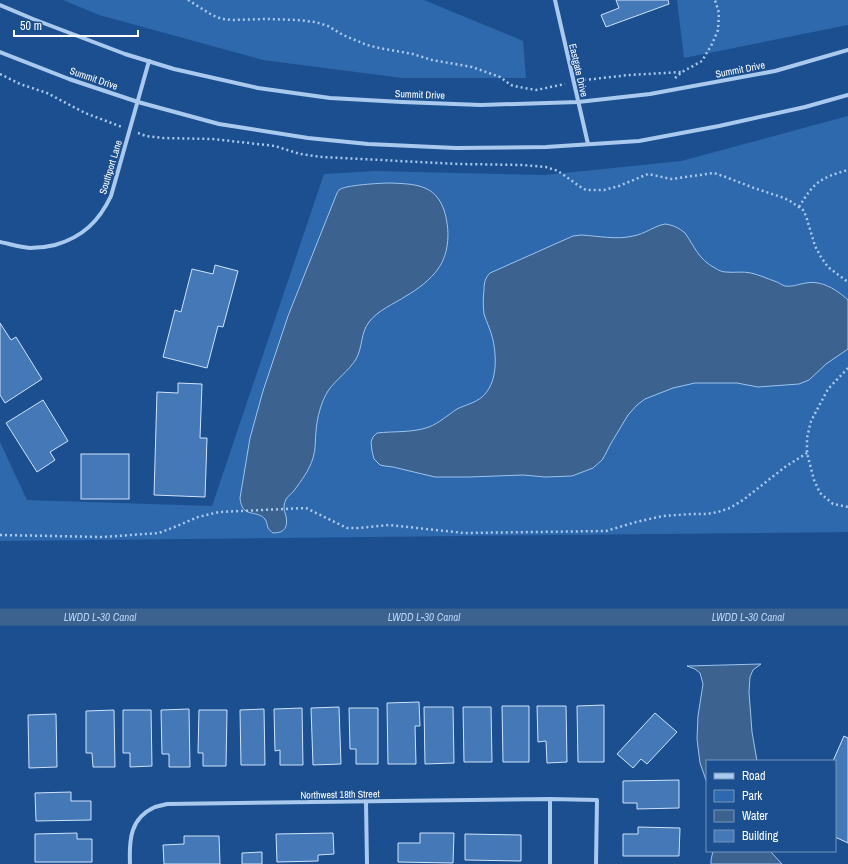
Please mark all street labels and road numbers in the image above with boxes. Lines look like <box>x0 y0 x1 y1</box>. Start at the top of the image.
street label: Eastgate Drive <box>566 42 591 98</box>
street label: Summit Drive <box>714 58 766 81</box>
street label: Summit Drive <box>68 64 120 93</box>
street label: Summit Drive <box>395 87 446 102</box>
street label: Southport Lane <box>96 138 125 196</box>
street label: Northwest 18th Street <box>300 787 380 802</box>

